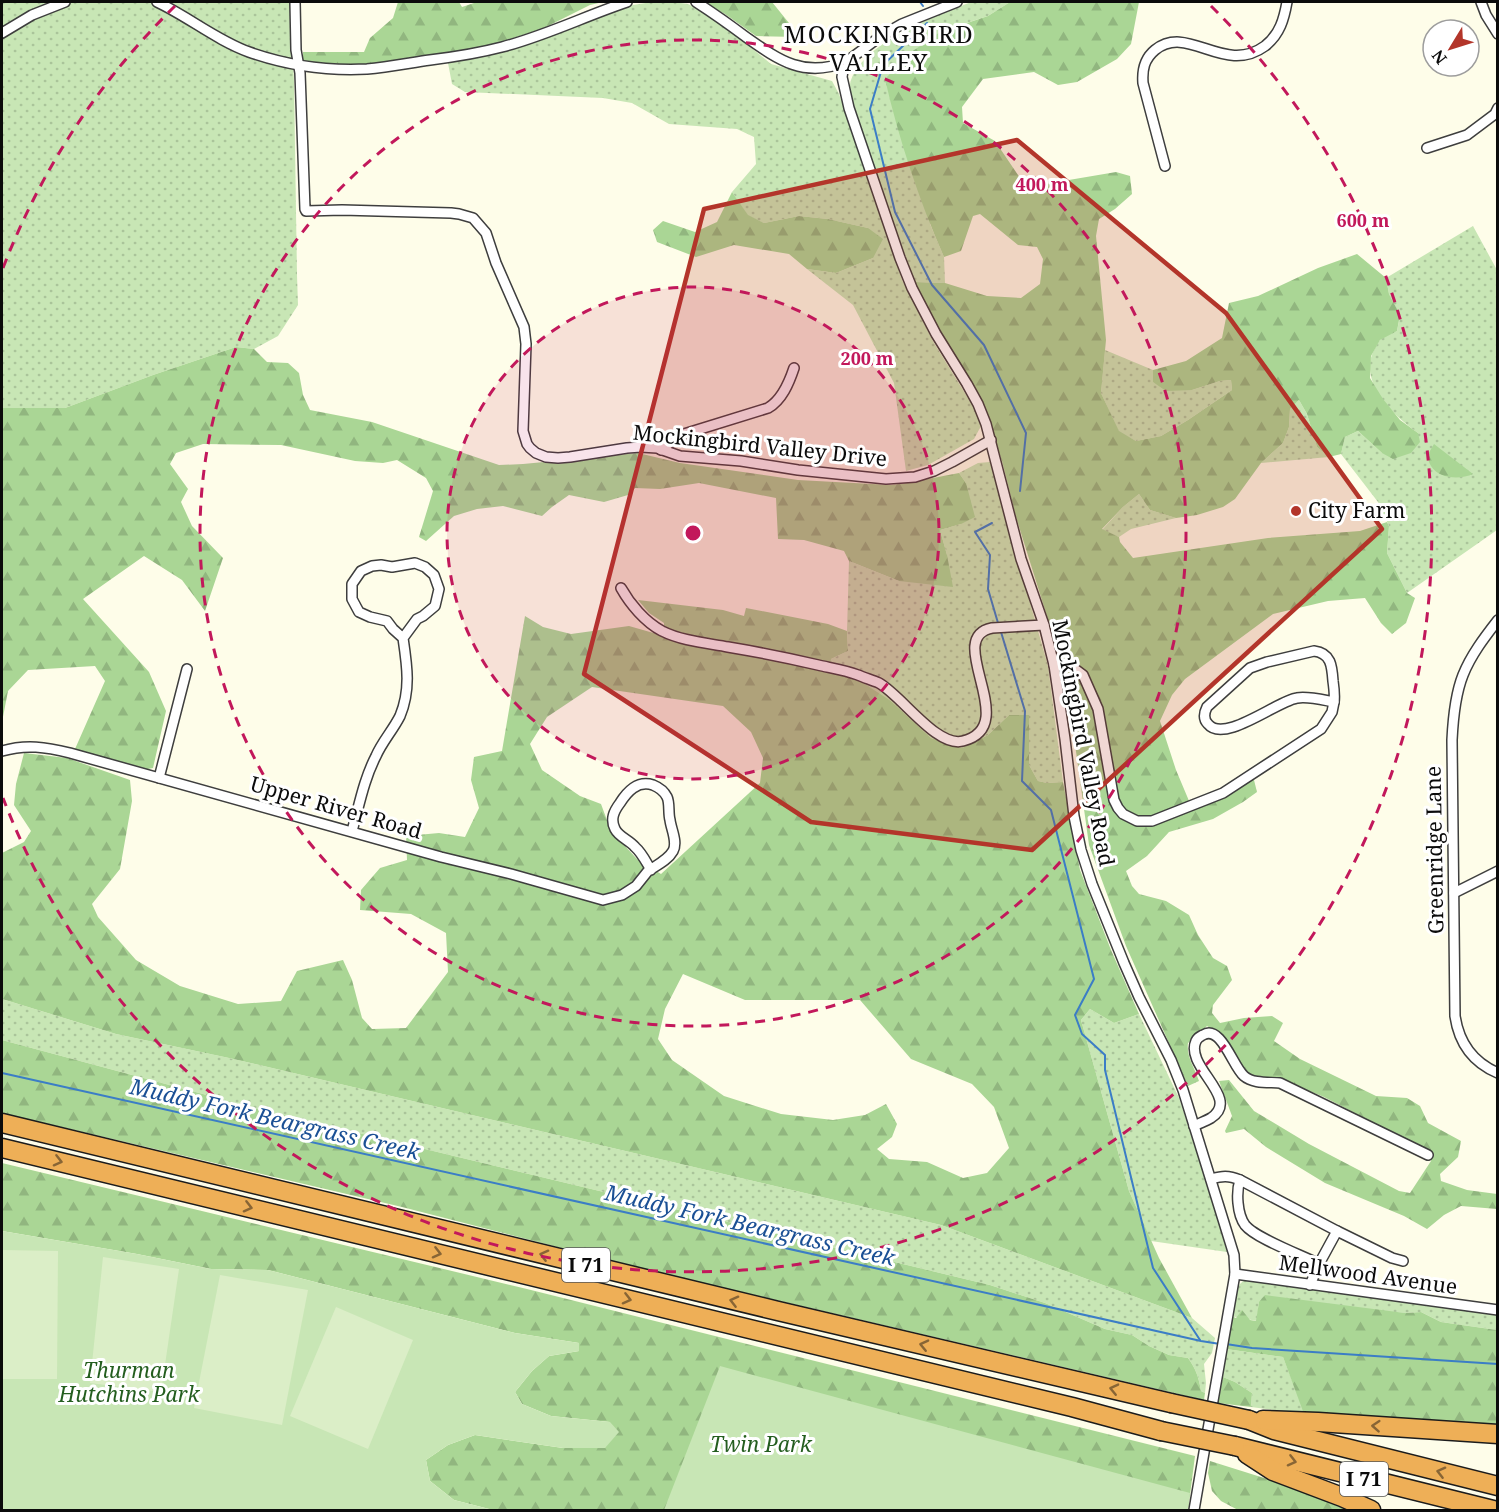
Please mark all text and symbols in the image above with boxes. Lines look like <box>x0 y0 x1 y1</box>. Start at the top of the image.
district label: MOCKINGBIRD VALLEY <box>784 17 974 78</box>
north arrow <box>1421 18 1481 78</box>
text: N <box>1426 45 1452 69</box>
text: 400 m <box>1016 172 1069 196</box>
text: 600 m <box>1337 208 1390 232</box>
text: 200 m <box>841 346 894 370</box>
street label: Mockingbird Valley Drive <box>632 418 889 472</box>
place label: City Farm <box>1308 496 1406 524</box>
marker: City Farm <box>1289 504 1303 518</box>
centre of rings <box>683 523 703 543</box>
street label: Mockingbird Valley Road <box>1046 617 1122 869</box>
street label: Greenridge Lane <box>1419 766 1449 934</box>
street label: Upper River Road <box>247 769 425 845</box>
water label: Muddy Fork Beargrass Creek <box>126 1070 425 1166</box>
one-way arrow <box>53 1154 63 1167</box>
water label: Muddy Fork Beargrass Creek <box>601 1176 900 1272</box>
one-way arrow <box>243 1200 253 1213</box>
one-way arrow <box>432 1246 442 1259</box>
road number: I 71 <box>562 1248 610 1282</box>
street label: Mellwood Avenue <box>1277 1248 1459 1300</box>
one-way arrow <box>540 1249 550 1262</box>
one-way arrow <box>622 1292 632 1305</box>
one-way arrow <box>729 1295 739 1308</box>
one-way arrow <box>919 1340 929 1353</box>
park label: Thurman Hutchins Park <box>58 1356 200 1408</box>
one-way arrow <box>1109 1384 1119 1397</box>
one-way arrow <box>1372 1420 1381 1433</box>
park label: Twin Park <box>710 1430 813 1458</box>
one-way arrow <box>1287 1453 1297 1466</box>
road number: I 71 <box>1340 1462 1388 1496</box>
one-way arrow <box>1436 1466 1446 1479</box>

